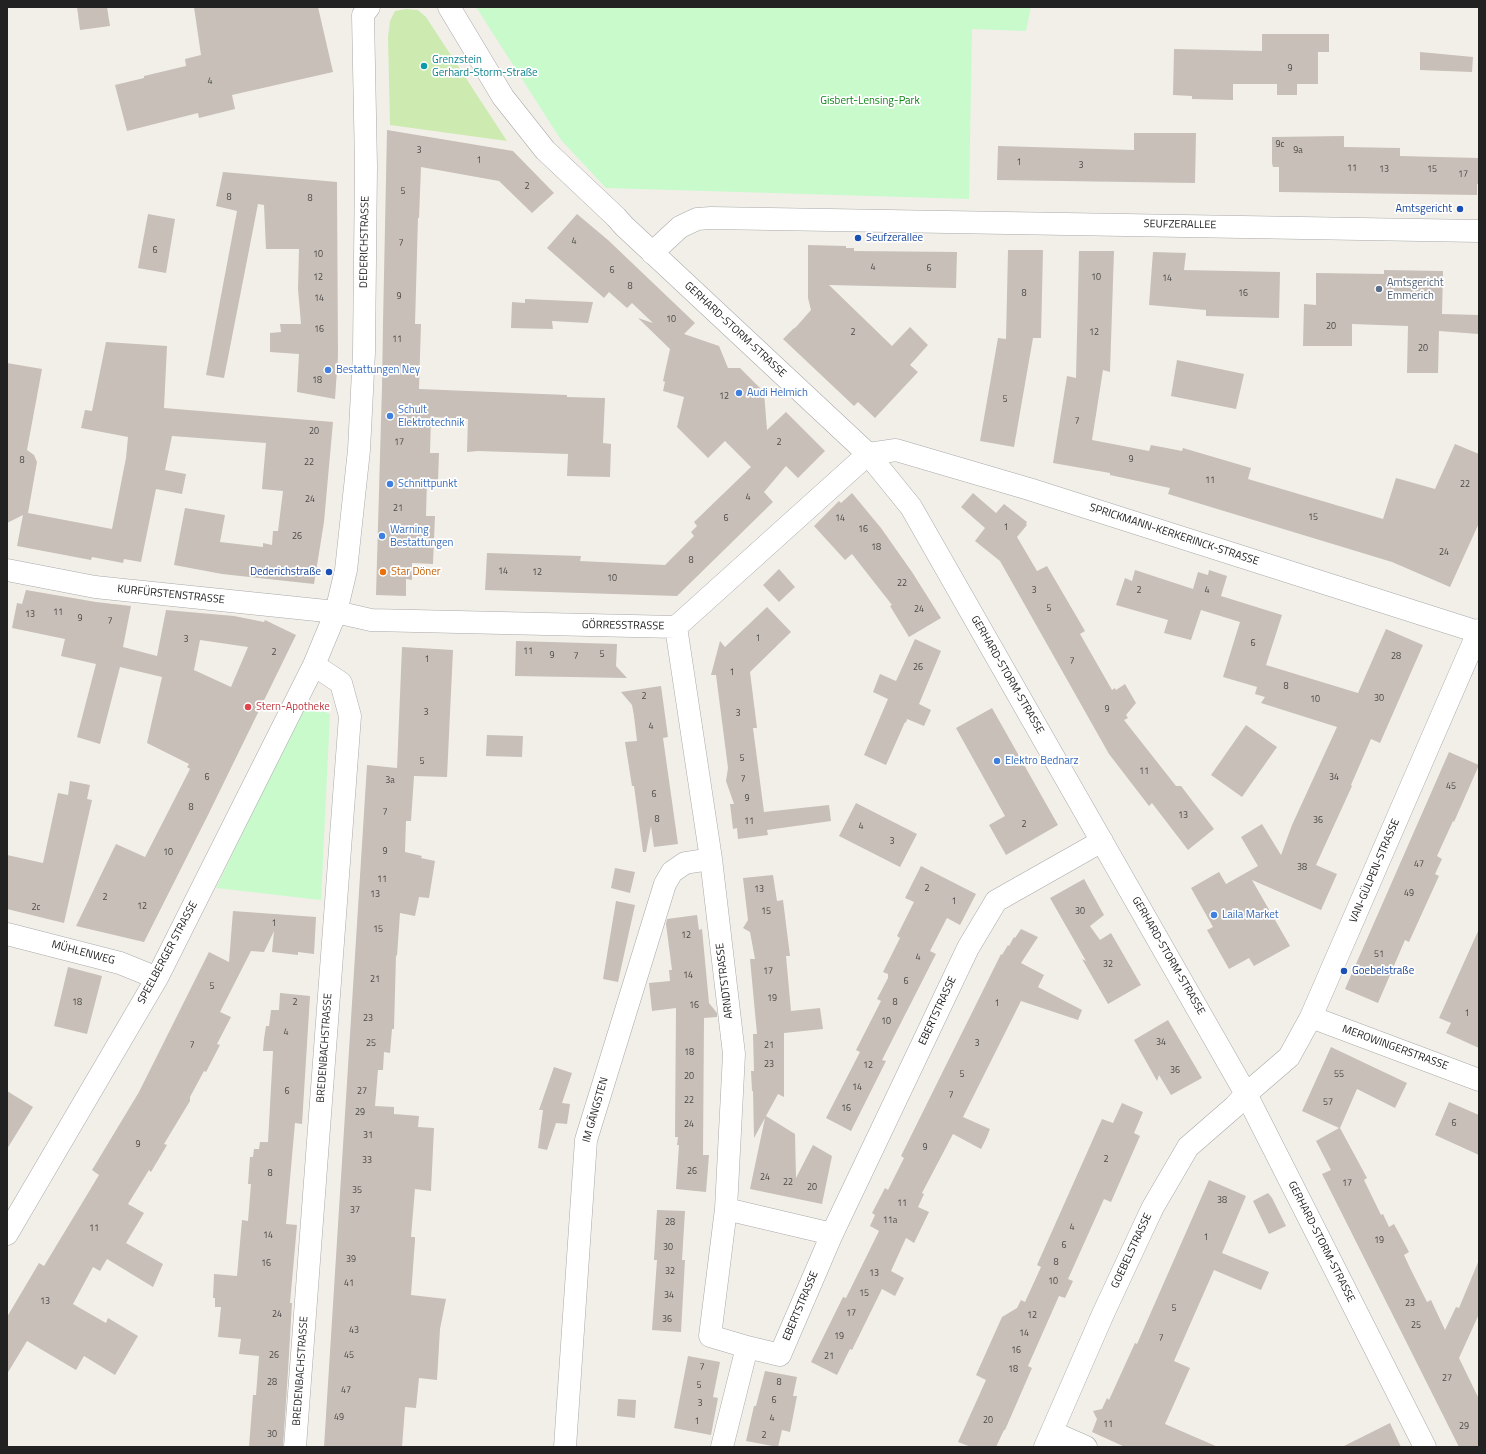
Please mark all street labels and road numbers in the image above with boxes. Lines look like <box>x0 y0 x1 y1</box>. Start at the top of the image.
street label: DEDERICHSTRASSE <box>358 196 372 288</box>
street label: SEUFZERALLEE <box>1143 218 1217 232</box>
street label: GERHARD-STORM-STRASSE <box>681 279 789 381</box>
street label: SPRICKMANN-KERKERINCK-STRASSE <box>1088 501 1260 569</box>
street label: KURFÜRSTENSTRASSE <box>117 583 225 607</box>
street label: GERHARD-STORM-STRASSE <box>968 614 1046 736</box>
street label: GÖRRESSTRASSE <box>582 619 664 633</box>
street label: VAN-GÜLPEN-STRASSE <box>1347 817 1403 925</box>
street label: GERHARD-STORM-STRASSE <box>1129 895 1207 1017</box>
street label: SPEELBERGER STRASSE <box>135 899 201 1007</box>
street label: MÜHLENWEG <box>50 938 116 968</box>
street label: ARNDTSTRASSE <box>714 942 736 1020</box>
street label: EBERTSTRASSE <box>916 975 960 1047</box>
street label: BREDENBACHSTRASSE <box>315 993 335 1103</box>
street label: MEROWINGERSTRASSE <box>1340 1023 1450 1073</box>
street label: IM GÄNGSTEN <box>580 1076 612 1144</box>
street label: GERHARD-STORM-STRASSE <box>1285 1179 1357 1305</box>
street label: GOEBELSTRASSE <box>1109 1211 1155 1291</box>
street label: EBERTSTRASSE <box>780 1269 822 1343</box>
street label: BREDENBACHSTRASSE <box>291 1316 311 1426</box>

